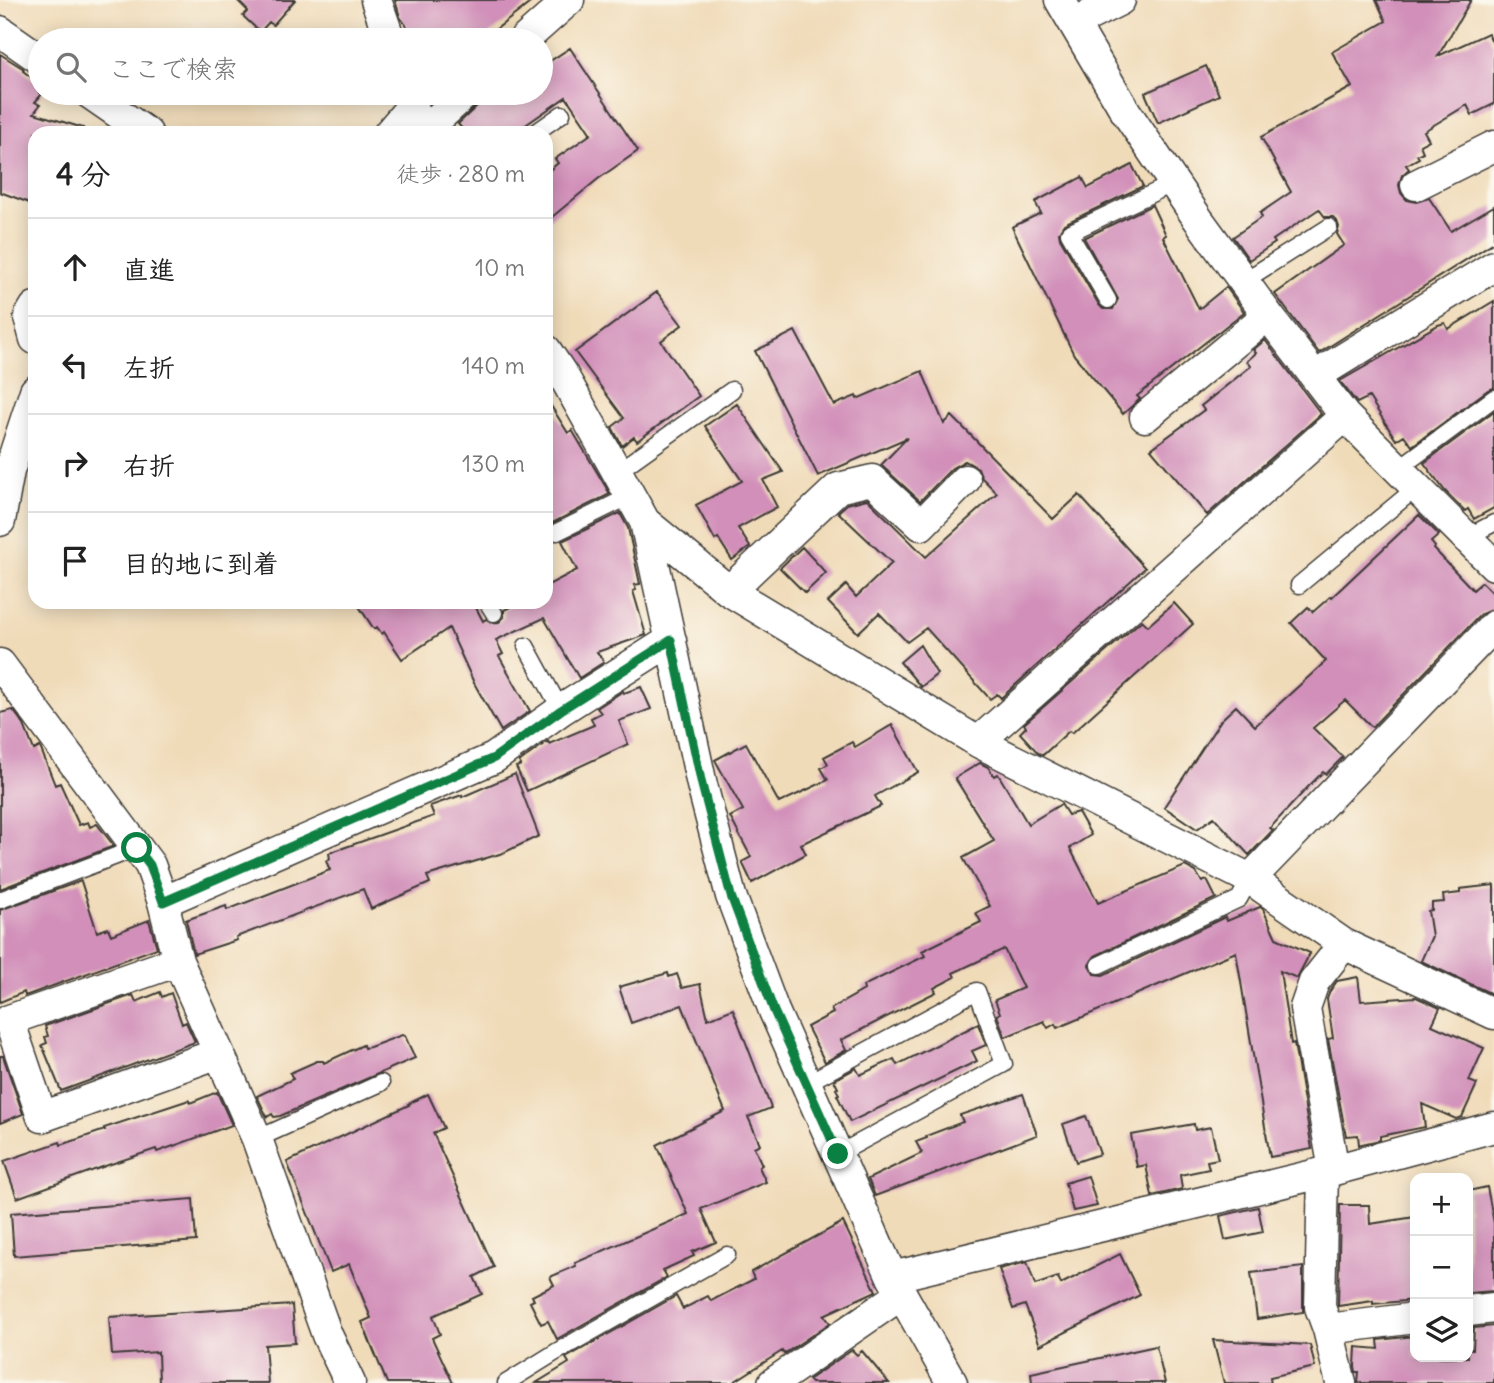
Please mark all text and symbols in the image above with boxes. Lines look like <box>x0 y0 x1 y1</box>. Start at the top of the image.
search box <box>28 28 553 105</box>
icon: search <box>52 48 90 86</box>
text: ここで検索 <box>108 52 238 85</box>
text: 4 分 <box>56 155 110 193</box>
text: 徒歩 · 280 m <box>396 159 525 188</box>
icon: ahead <box>56 248 94 286</box>
text: 直進 <box>123 253 175 286</box>
text: 10 m <box>475 253 525 282</box>
icon: left <box>56 346 94 384</box>
text: 左折 <box>123 351 175 384</box>
text: 140 m <box>462 351 525 380</box>
icon: right <box>56 444 94 482</box>
text: 右折 <box>123 449 175 482</box>
text: 130 m <box>462 449 525 478</box>
icon: arrive <box>56 542 94 580</box>
text: 目的地に到着 <box>123 547 279 580</box>
route start <box>121 832 152 863</box>
route end <box>822 1138 853 1169</box>
map controls <box>1410 1173 1473 1362</box>
button: + <box>1410 1173 1473 1236</box>
button: − <box>1410 1236 1473 1299</box>
button: layers <box>1410 1299 1473 1362</box>

